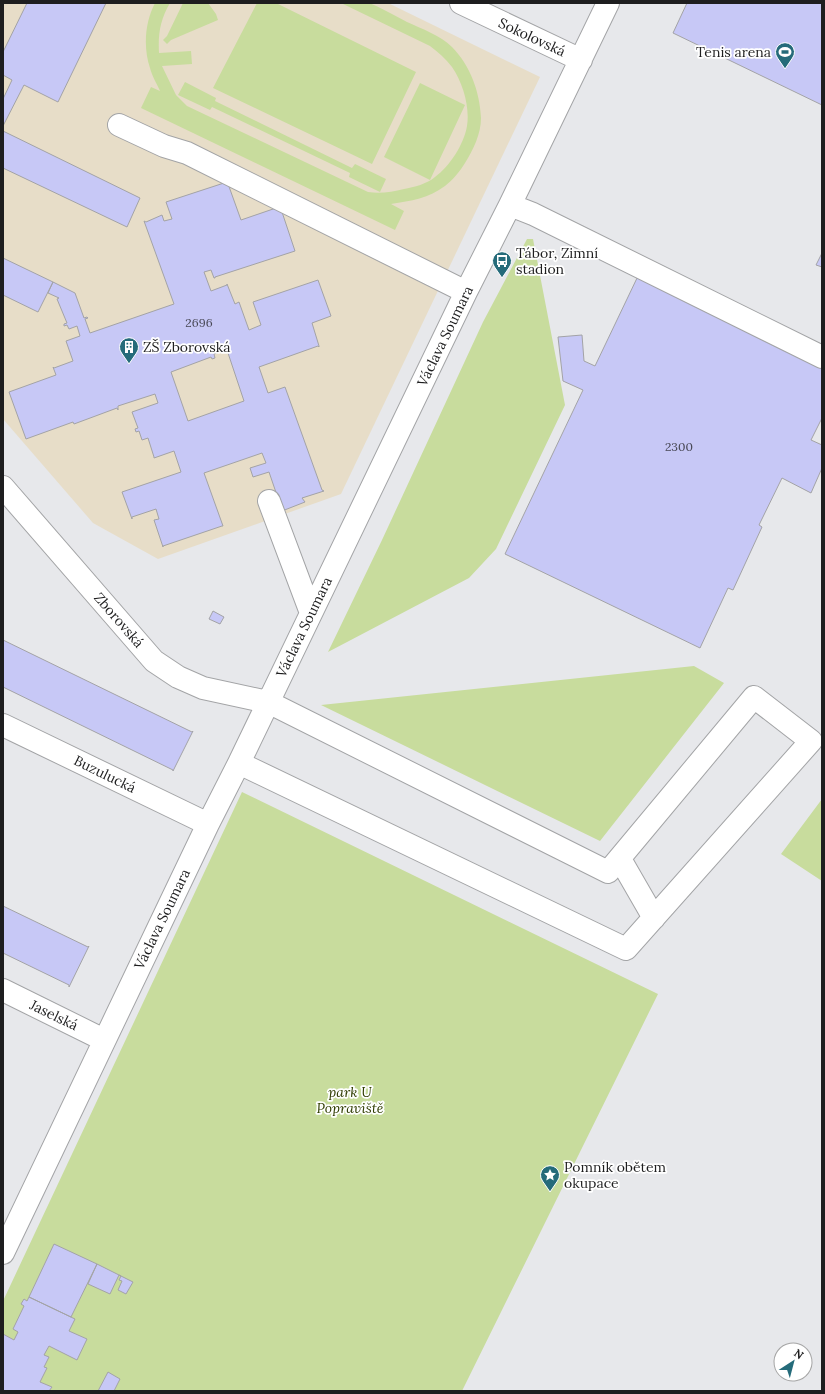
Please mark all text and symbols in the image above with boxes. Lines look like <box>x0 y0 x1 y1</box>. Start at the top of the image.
street label: Sokolovská <box>496 14 568 60</box>
sports icon: Tenis arena <box>774 41 796 69</box>
place label: Tenis arena <box>696 43 771 61</box>
place label: Tábor, Zimní stadion <box>516 244 598 278</box>
bus stop icon: Tábor, Zimní stadion <box>491 250 513 278</box>
street label: Václava Soumara <box>412 283 477 390</box>
house number: 2696 <box>185 315 213 330</box>
building icon: ZŠ Zborovská <box>118 336 140 364</box>
place label: ZŠ Zborovská <box>143 338 230 356</box>
house number: 2300 <box>665 439 693 454</box>
street label: Václava Soumara <box>271 574 336 681</box>
street label: Zborovská <box>90 589 148 651</box>
street label: Buzulucká <box>71 751 139 797</box>
street label: Václava Soumara <box>129 866 194 973</box>
street label: Jaselská <box>26 995 81 1034</box>
park label: park U Popraviště <box>317 1083 384 1117</box>
place label: Pomník obětem okupace <box>564 1158 667 1192</box>
place icon: Pomník obětem okupace <box>539 1164 561 1192</box>
north arrow <box>773 1342 813 1382</box>
text: N <box>791 1346 807 1362</box>

